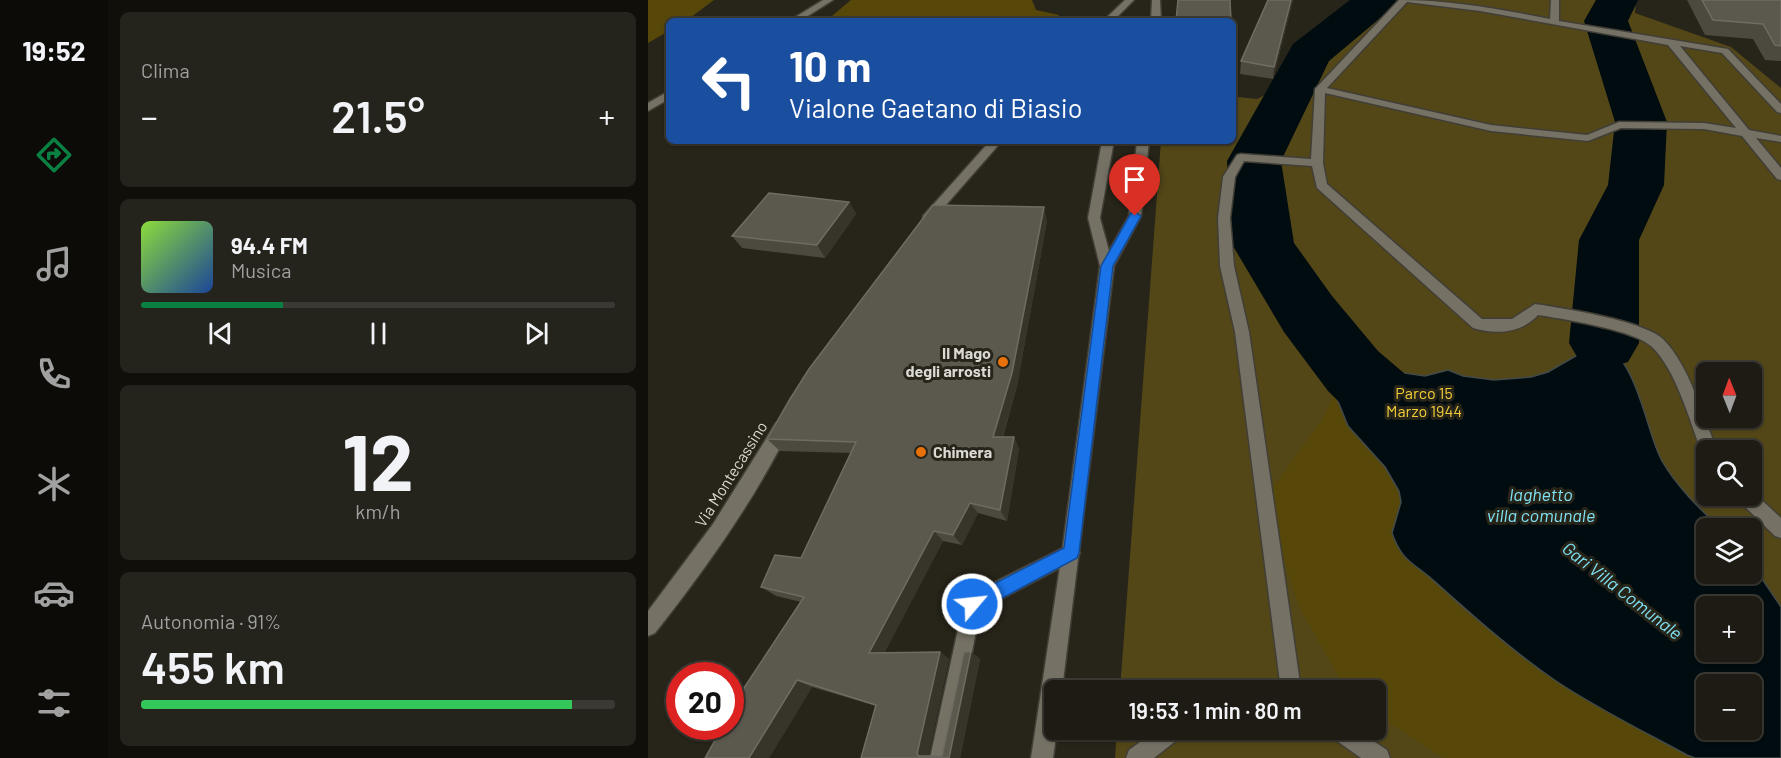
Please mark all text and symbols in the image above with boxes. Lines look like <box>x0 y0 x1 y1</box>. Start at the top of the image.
text: 19:52 <box>22 34 86 66</box>
text: 10 m <box>789 40 871 90</box>
icon: left <box>690 42 768 120</box>
text: Clima <box>141 58 190 82</box>
text: 21.5° <box>331 88 425 142</box>
text: Vialone Gaetano di Biasio <box>789 91 1082 123</box>
text: − <box>141 96 158 136</box>
text: + <box>598 96 615 136</box>
icon: directions <box>33 134 75 176</box>
pin <box>1109 154 1160 216</box>
icon: arrive <box>1118 163 1151 196</box>
text: 94.4 FM <box>231 232 308 258</box>
icon: music <box>33 243 75 285</box>
text: Musica <box>231 258 291 282</box>
icon: previous <box>204 317 237 350</box>
icon: pause <box>362 317 395 350</box>
icon: next <box>520 317 553 350</box>
place label: Il Mago degli arrosti <box>906 343 991 380</box>
icon: phone <box>33 353 75 395</box>
marker: Il Mago degli arrosti <box>996 355 1010 369</box>
north arrow <box>1696 362 1762 428</box>
map controls <box>1696 362 1762 740</box>
park label: Parco 15 Marzo 1944 <box>1386 383 1462 420</box>
text: 12 <box>342 413 414 507</box>
street label: Via Montecassino <box>691 417 771 530</box>
button: search <box>1696 440 1762 506</box>
place label: Chimera <box>933 442 992 461</box>
marker: Chimera <box>914 445 928 459</box>
icon: climate <box>33 463 75 505</box>
water label: laghetto villa comunale <box>1487 483 1595 526</box>
text: km/h <box>355 499 401 523</box>
button: layers <box>1696 518 1762 584</box>
water label: Gari Villa Comunale <box>1558 537 1687 644</box>
icon: car <box>33 572 75 614</box>
position arrow <box>940 572 1004 636</box>
button: + <box>1696 596 1762 662</box>
text: Autonomia · 91% <box>141 609 281 633</box>
text: 455 km <box>141 639 285 693</box>
speed limit sign: 20 <box>666 662 744 740</box>
button: − <box>1696 674 1762 740</box>
icon: filters <box>33 682 75 724</box>
text: 19:53 · 1 min · 80 m <box>1129 697 1301 723</box>

